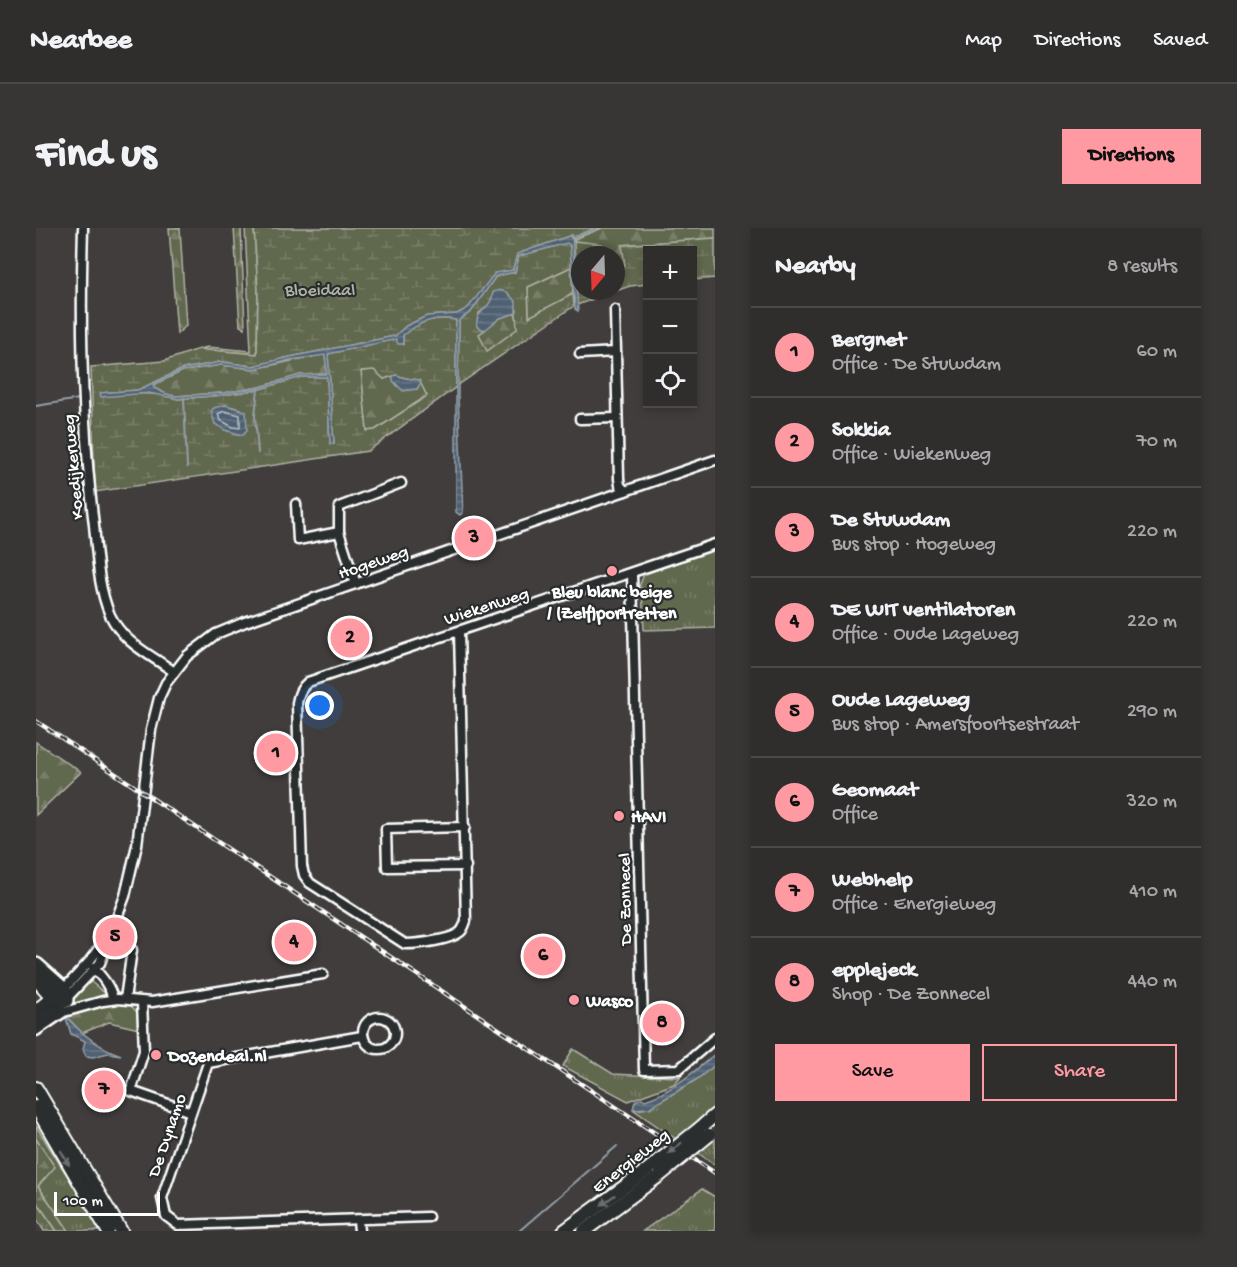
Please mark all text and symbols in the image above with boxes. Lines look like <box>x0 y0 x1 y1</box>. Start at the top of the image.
text: Nearbee <box>30 25 132 58</box>
text: Map <box>965 29 1002 54</box>
text: Directions <box>1035 29 1120 54</box>
text: Saved <box>1153 29 1207 54</box>
button: Directions <box>1062 129 1201 184</box>
text: Find us <box>36 132 156 181</box>
north arrow <box>571 246 625 300</box>
map controls <box>643 246 697 408</box>
button: + <box>643 246 697 300</box>
text: Nearby <box>775 252 856 283</box>
text: 8 results <box>1107 256 1177 279</box>
park label: Bloeidaal <box>284 281 355 302</box>
button: − <box>643 300 697 354</box>
text: Bergnet <box>832 328 906 354</box>
text: 1 <box>790 341 799 364</box>
text: 60 m <box>1137 341 1177 364</box>
button: locate <box>643 354 697 408</box>
text: Office · De Stuwdam <box>832 354 1001 377</box>
street label: Koedijkerweg <box>59 413 90 520</box>
text: Sokkia <box>832 418 890 444</box>
text: 2 <box>790 431 799 454</box>
text: 70 m <box>1136 431 1177 454</box>
text: Office · Wiekenweg <box>832 444 991 467</box>
text: De Stuwdam <box>832 508 950 534</box>
pin: 3 <box>454 516 494 560</box>
text: 3 <box>789 521 800 544</box>
text: 220 m <box>1127 521 1177 544</box>
text: Bus stop · Hogeweg <box>832 534 996 557</box>
street label: Hogeweg <box>336 542 412 585</box>
marker: Bleu blanc beige / (Zelf)portretten <box>605 564 619 578</box>
place label: Bleu blanc beige / (Zelf)portretten <box>546 583 677 625</box>
street label: Wiekenweg <box>442 584 532 631</box>
text: DE WIT ventilatoren <box>832 598 1015 624</box>
text: 4 <box>790 611 799 634</box>
text: 220 m <box>1127 611 1177 634</box>
pin: 2 <box>330 616 370 660</box>
text: Office · Oude Lageweg <box>832 624 1019 647</box>
text: Oude Lageweg <box>832 688 970 714</box>
your location <box>305 691 334 720</box>
text: 5 <box>789 701 800 724</box>
text: 290 m <box>1127 701 1177 724</box>
text: Bus stop · Amersfoortsestraat <box>832 714 1079 737</box>
pin: 1 <box>256 730 296 776</box>
text: Geomaat <box>832 778 918 804</box>
text: 6 <box>789 791 800 814</box>
text: 320 m <box>1127 791 1177 814</box>
text: Office <box>832 804 878 827</box>
place label: HAVI <box>631 808 666 829</box>
marker: HAVI <box>612 809 626 823</box>
street label: De Zonnecel <box>615 853 638 946</box>
text: Webhelp <box>832 868 913 894</box>
text: 7 <box>789 881 800 904</box>
text: 410 m <box>1129 881 1177 904</box>
text: Office · Energieweg <box>832 894 996 917</box>
pin: 5 <box>96 914 134 960</box>
pin: 4 <box>274 920 314 964</box>
pin: 6 <box>524 934 562 978</box>
text: epplejeck <box>832 958 916 984</box>
text: 8 <box>789 971 800 994</box>
text: 440 m <box>1128 971 1177 994</box>
text: Shop · De Zonnecel <box>832 984 990 1007</box>
place label: Wasco <box>585 992 634 1013</box>
marker: Wasco <box>567 993 581 1007</box>
pin: 8 <box>642 1000 682 1046</box>
button: Save <box>775 1044 970 1101</box>
button: Share <box>982 1044 1177 1101</box>
place label: Dozendeal.nl <box>166 1047 267 1068</box>
marker: Dozendeal.nl <box>149 1048 163 1062</box>
pin: 7 <box>84 1068 124 1112</box>
street label: De Dynamo <box>144 1091 192 1181</box>
street label: Energieweg <box>589 1125 674 1199</box>
one-way arrow <box>667 1142 682 1154</box>
one-way arrow <box>60 1150 71 1166</box>
scale bar <box>54 1189 160 1216</box>
text: 100 m <box>63 1193 103 1212</box>
one-way arrow <box>600 1194 615 1206</box>

